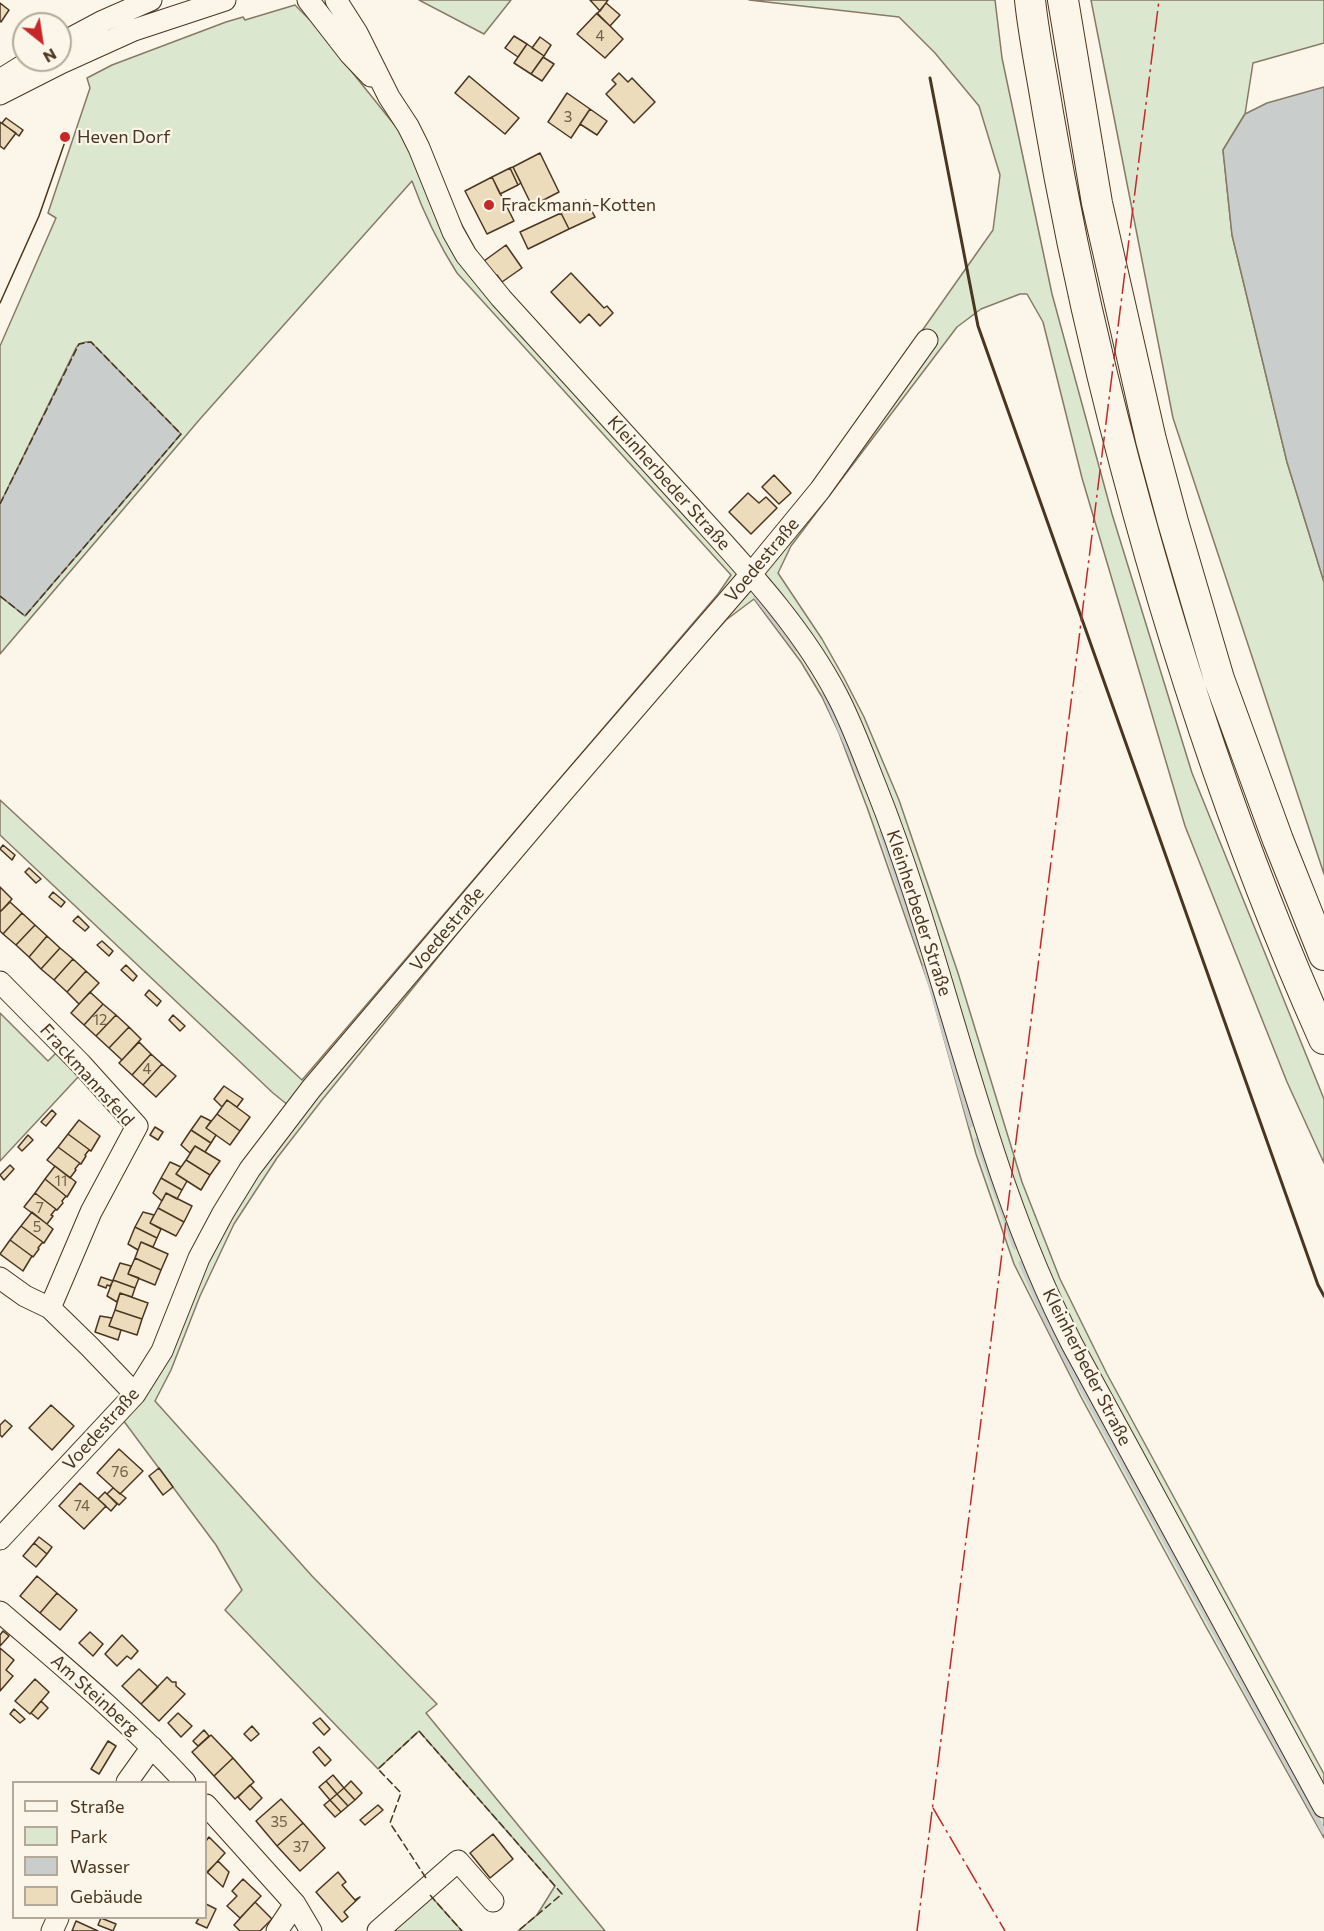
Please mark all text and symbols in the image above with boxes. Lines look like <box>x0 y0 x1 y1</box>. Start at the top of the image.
north arrow <box>12 12 72 72</box>
house number: 4 <box>596 27 604 45</box>
text: N <box>40 45 60 68</box>
house number: 3 <box>564 108 572 126</box>
place label: Heven Dorf <box>77 126 170 148</box>
marker: Heven Dorf <box>58 130 72 144</box>
place label: Frackmann-Kotten <box>501 194 656 216</box>
marker: Frackmann-Kotten <box>482 198 496 212</box>
street label: Kleinherbeder Straße <box>603 411 735 555</box>
street label: Voedestraße <box>720 513 804 607</box>
street label: Kleinherbeder Straße <box>882 827 956 999</box>
street label: Voedestraße <box>405 882 489 976</box>
house number: 12 <box>93 1011 107 1029</box>
street label: Frackmannsfeld <box>35 1019 139 1131</box>
house number: 4 <box>143 1060 151 1078</box>
house number: 11 <box>55 1172 67 1190</box>
house number: 7 <box>36 1199 44 1217</box>
house number: 5 <box>33 1218 41 1236</box>
street label: Kleinherbeder Straße <box>1038 1285 1136 1449</box>
street label: Voedestraße <box>58 1383 144 1475</box>
house number: 76 <box>112 1463 128 1481</box>
house number: 74 <box>74 1497 90 1515</box>
street label: Am Steinberg <box>47 1650 143 1740</box>
legend <box>12 1781 207 1919</box>
text: Straße <box>70 1795 125 1817</box>
house number: 35 <box>270 1813 288 1831</box>
text: Park <box>70 1825 108 1847</box>
house number: 37 <box>293 1838 309 1856</box>
text: Wasser <box>70 1855 130 1877</box>
text: Gebäude <box>70 1885 143 1907</box>

